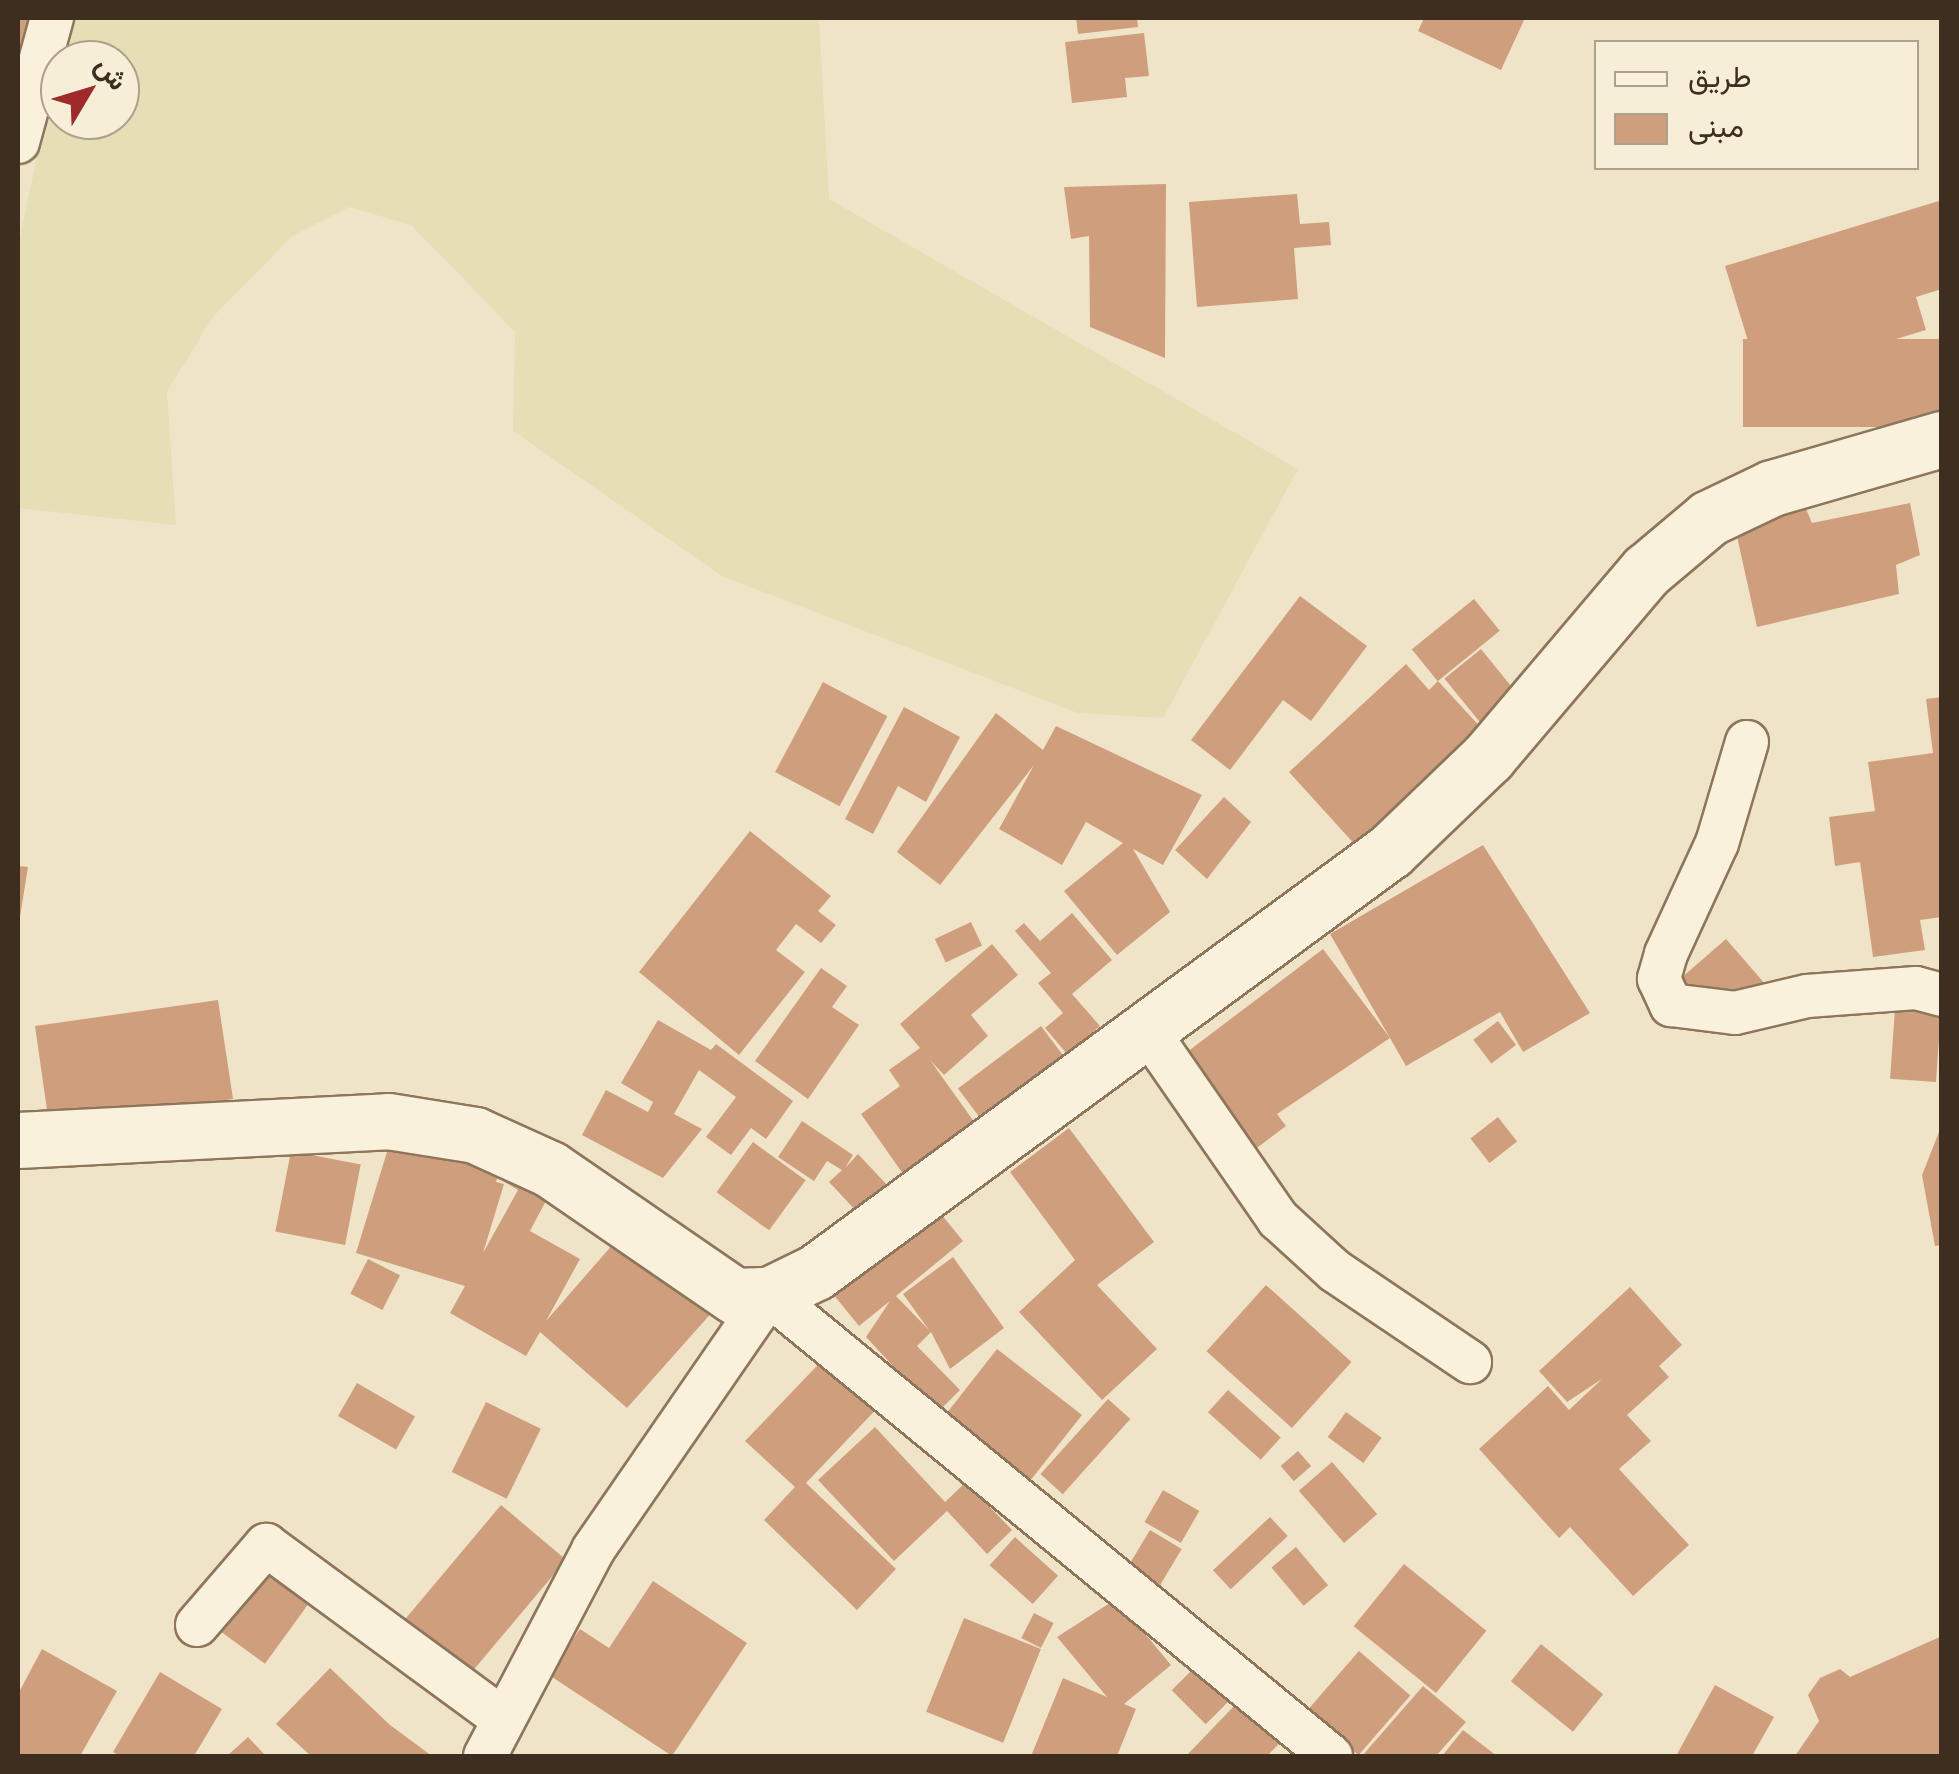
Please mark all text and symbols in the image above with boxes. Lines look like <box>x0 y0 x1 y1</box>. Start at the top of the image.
north arrow <box>40 40 140 140</box>
legend <box>1594 40 1919 170</box>
text: ش <box>88 48 137 97</box>
text: طريق <box>1688 56 1752 95</box>
text: مبنى <box>1688 106 1744 145</box>

